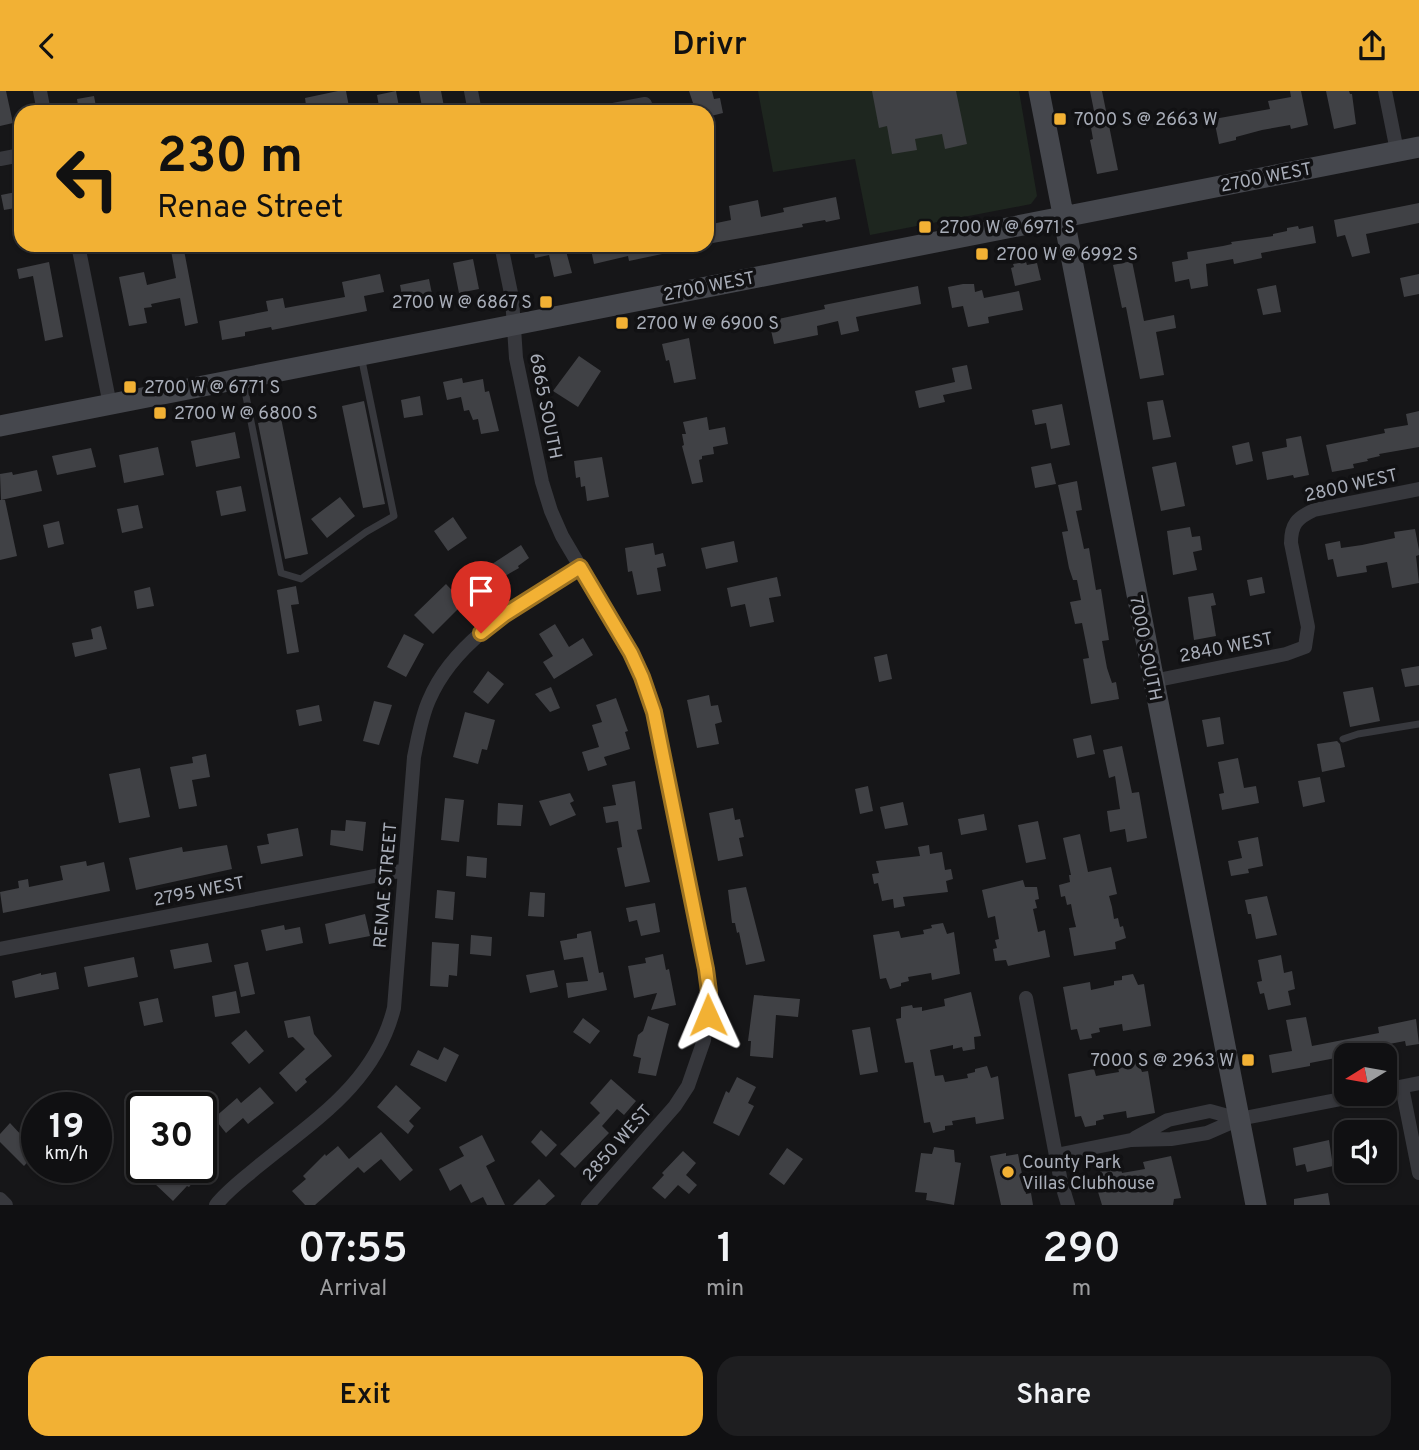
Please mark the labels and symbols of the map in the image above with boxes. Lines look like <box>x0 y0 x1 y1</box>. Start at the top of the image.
place label: 7000 S @ 2663 W <box>1074 109 1218 132</box>
marker: 7000 S @ 2663 W <box>1052 111 1068 127</box>
street label: 2700 WEST <box>1218 158 1314 199</box>
place label: 2700 W @ 6971 S <box>939 217 1075 240</box>
marker: 2700 W @ 6971 S <box>917 219 933 235</box>
place label: 2700 W @ 6992 S <box>996 244 1138 267</box>
marker: 2700 W @ 6992 S <box>974 246 990 262</box>
street label: 2700 WEST <box>661 267 757 308</box>
place label: 2700 W @ 6867 S <box>392 292 532 315</box>
marker: 2700 W @ 6867 S <box>538 294 554 310</box>
place label: 2700 W @ 6900 S <box>636 313 779 336</box>
marker: 2700 W @ 6900 S <box>614 315 630 331</box>
street label: 6865 SOUTH <box>523 351 566 461</box>
place label: 2700 W @ 6771 S <box>144 377 280 400</box>
marker: 2700 W @ 6771 S <box>122 379 138 395</box>
place label: 2700 W @ 6800 S <box>174 403 318 426</box>
marker: 2700 W @ 6800 S <box>152 405 168 421</box>
street label: 2800 WEST <box>1302 465 1400 508</box>
pin <box>451 561 511 633</box>
street label: 7000 SOUTH <box>1123 594 1166 703</box>
street label: 2840 WEST <box>1177 628 1275 669</box>
street label: RENAE STREET <box>370 821 403 949</box>
street label: 2795 WEST <box>152 872 247 913</box>
position arrow <box>671 978 745 1052</box>
north arrow <box>1334 1043 1396 1106</box>
place label: 7000 S @ 2963 W <box>1090 1050 1234 1073</box>
marker: 7000 S @ 2963 W <box>1240 1052 1256 1068</box>
speed limit sign: 30 <box>126 1092 217 1183</box>
street label: 2850 WEST <box>578 1101 658 1187</box>
place label: County Park Villas Clubhouse <box>1022 1152 1155 1196</box>
marker: County Park Villas Clubhouse <box>1000 1164 1016 1180</box>

